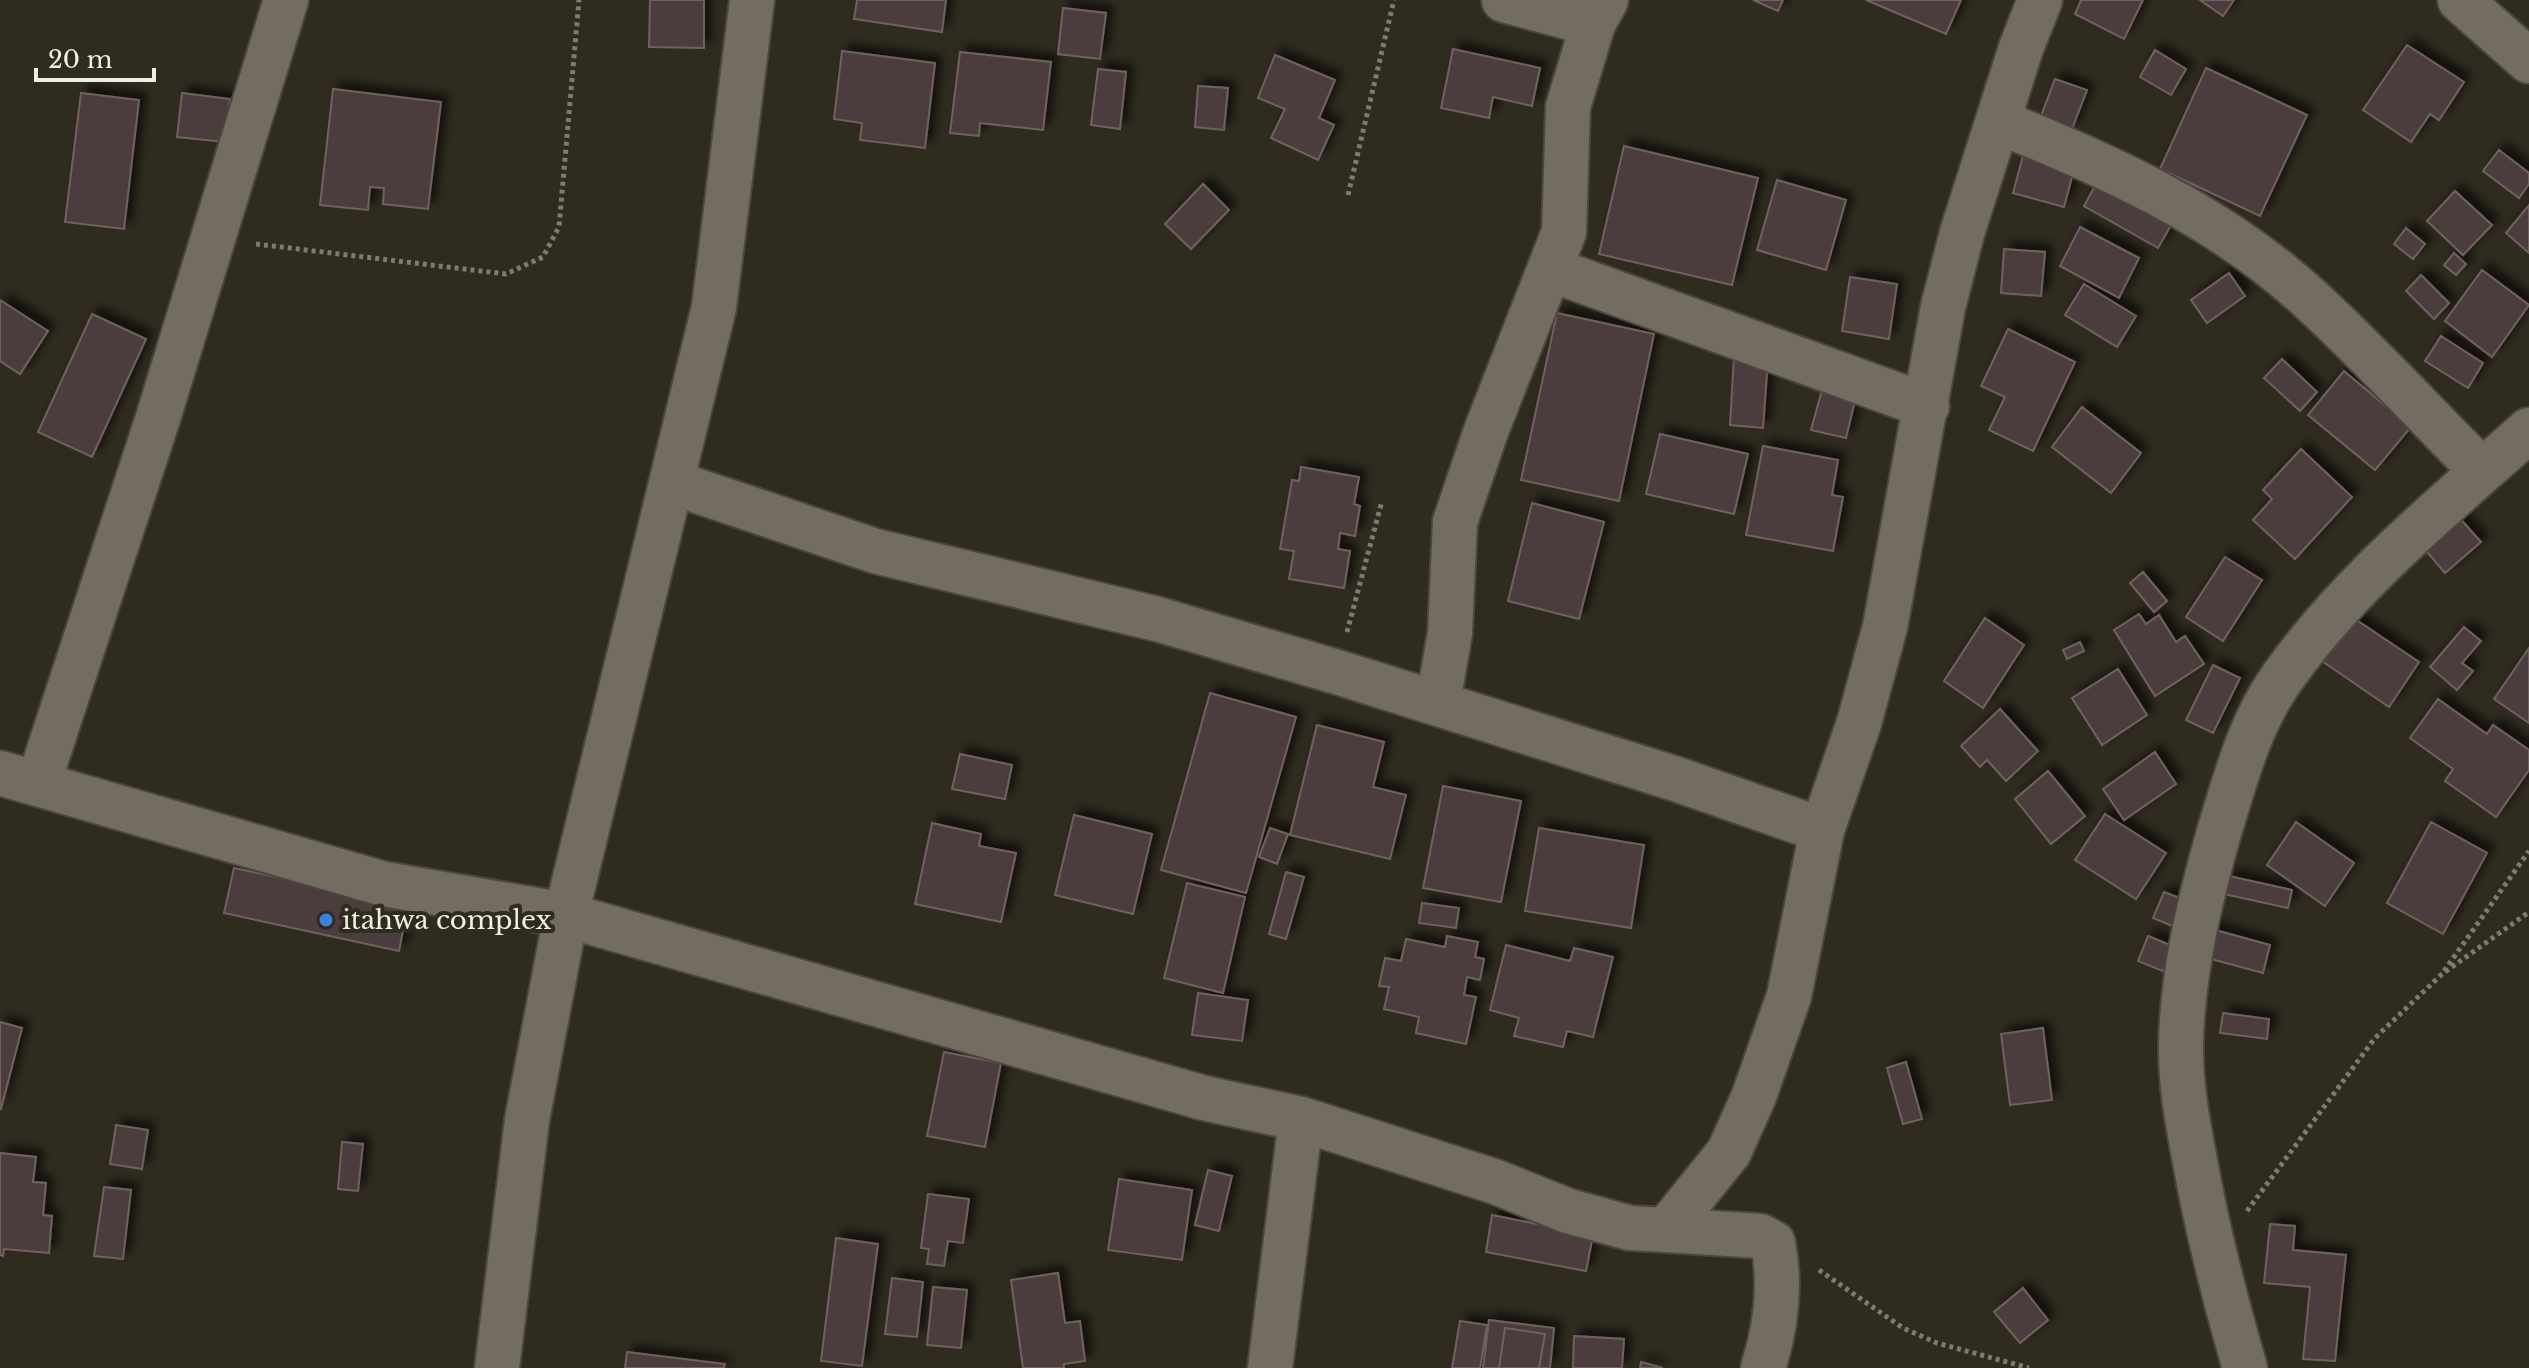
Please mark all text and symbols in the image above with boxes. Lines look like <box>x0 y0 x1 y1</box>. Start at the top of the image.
scale bar <box>36 32 154 82</box>
text: 20 m <box>48 45 113 74</box>
place label: itahwa complex <box>342 904 552 936</box>
marker: itahwa complex <box>317 911 335 929</box>

